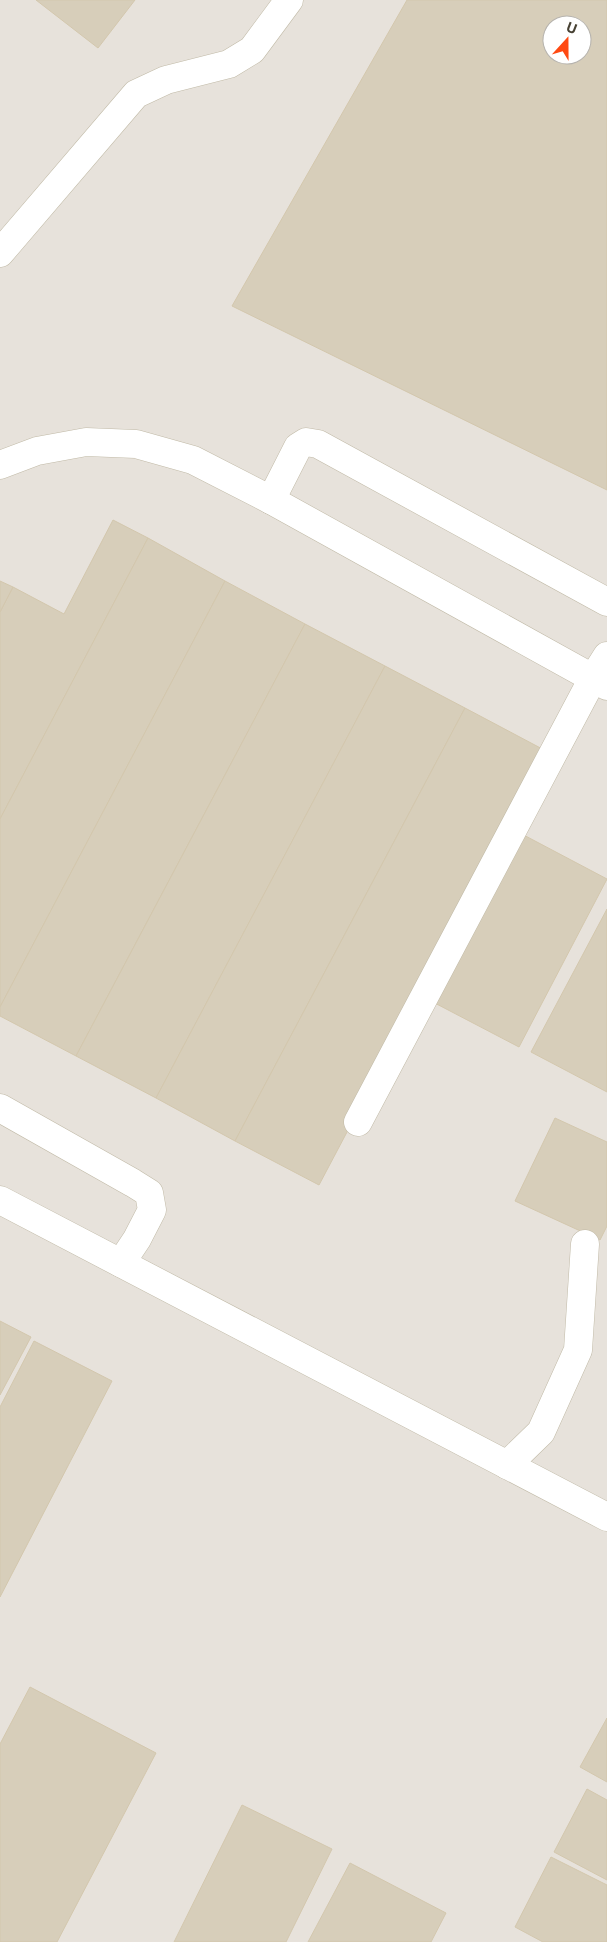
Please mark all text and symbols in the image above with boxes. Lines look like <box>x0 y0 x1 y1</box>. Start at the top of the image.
north arrow <box>542 15 592 65</box>
text: U <box>563 17 580 38</box>

